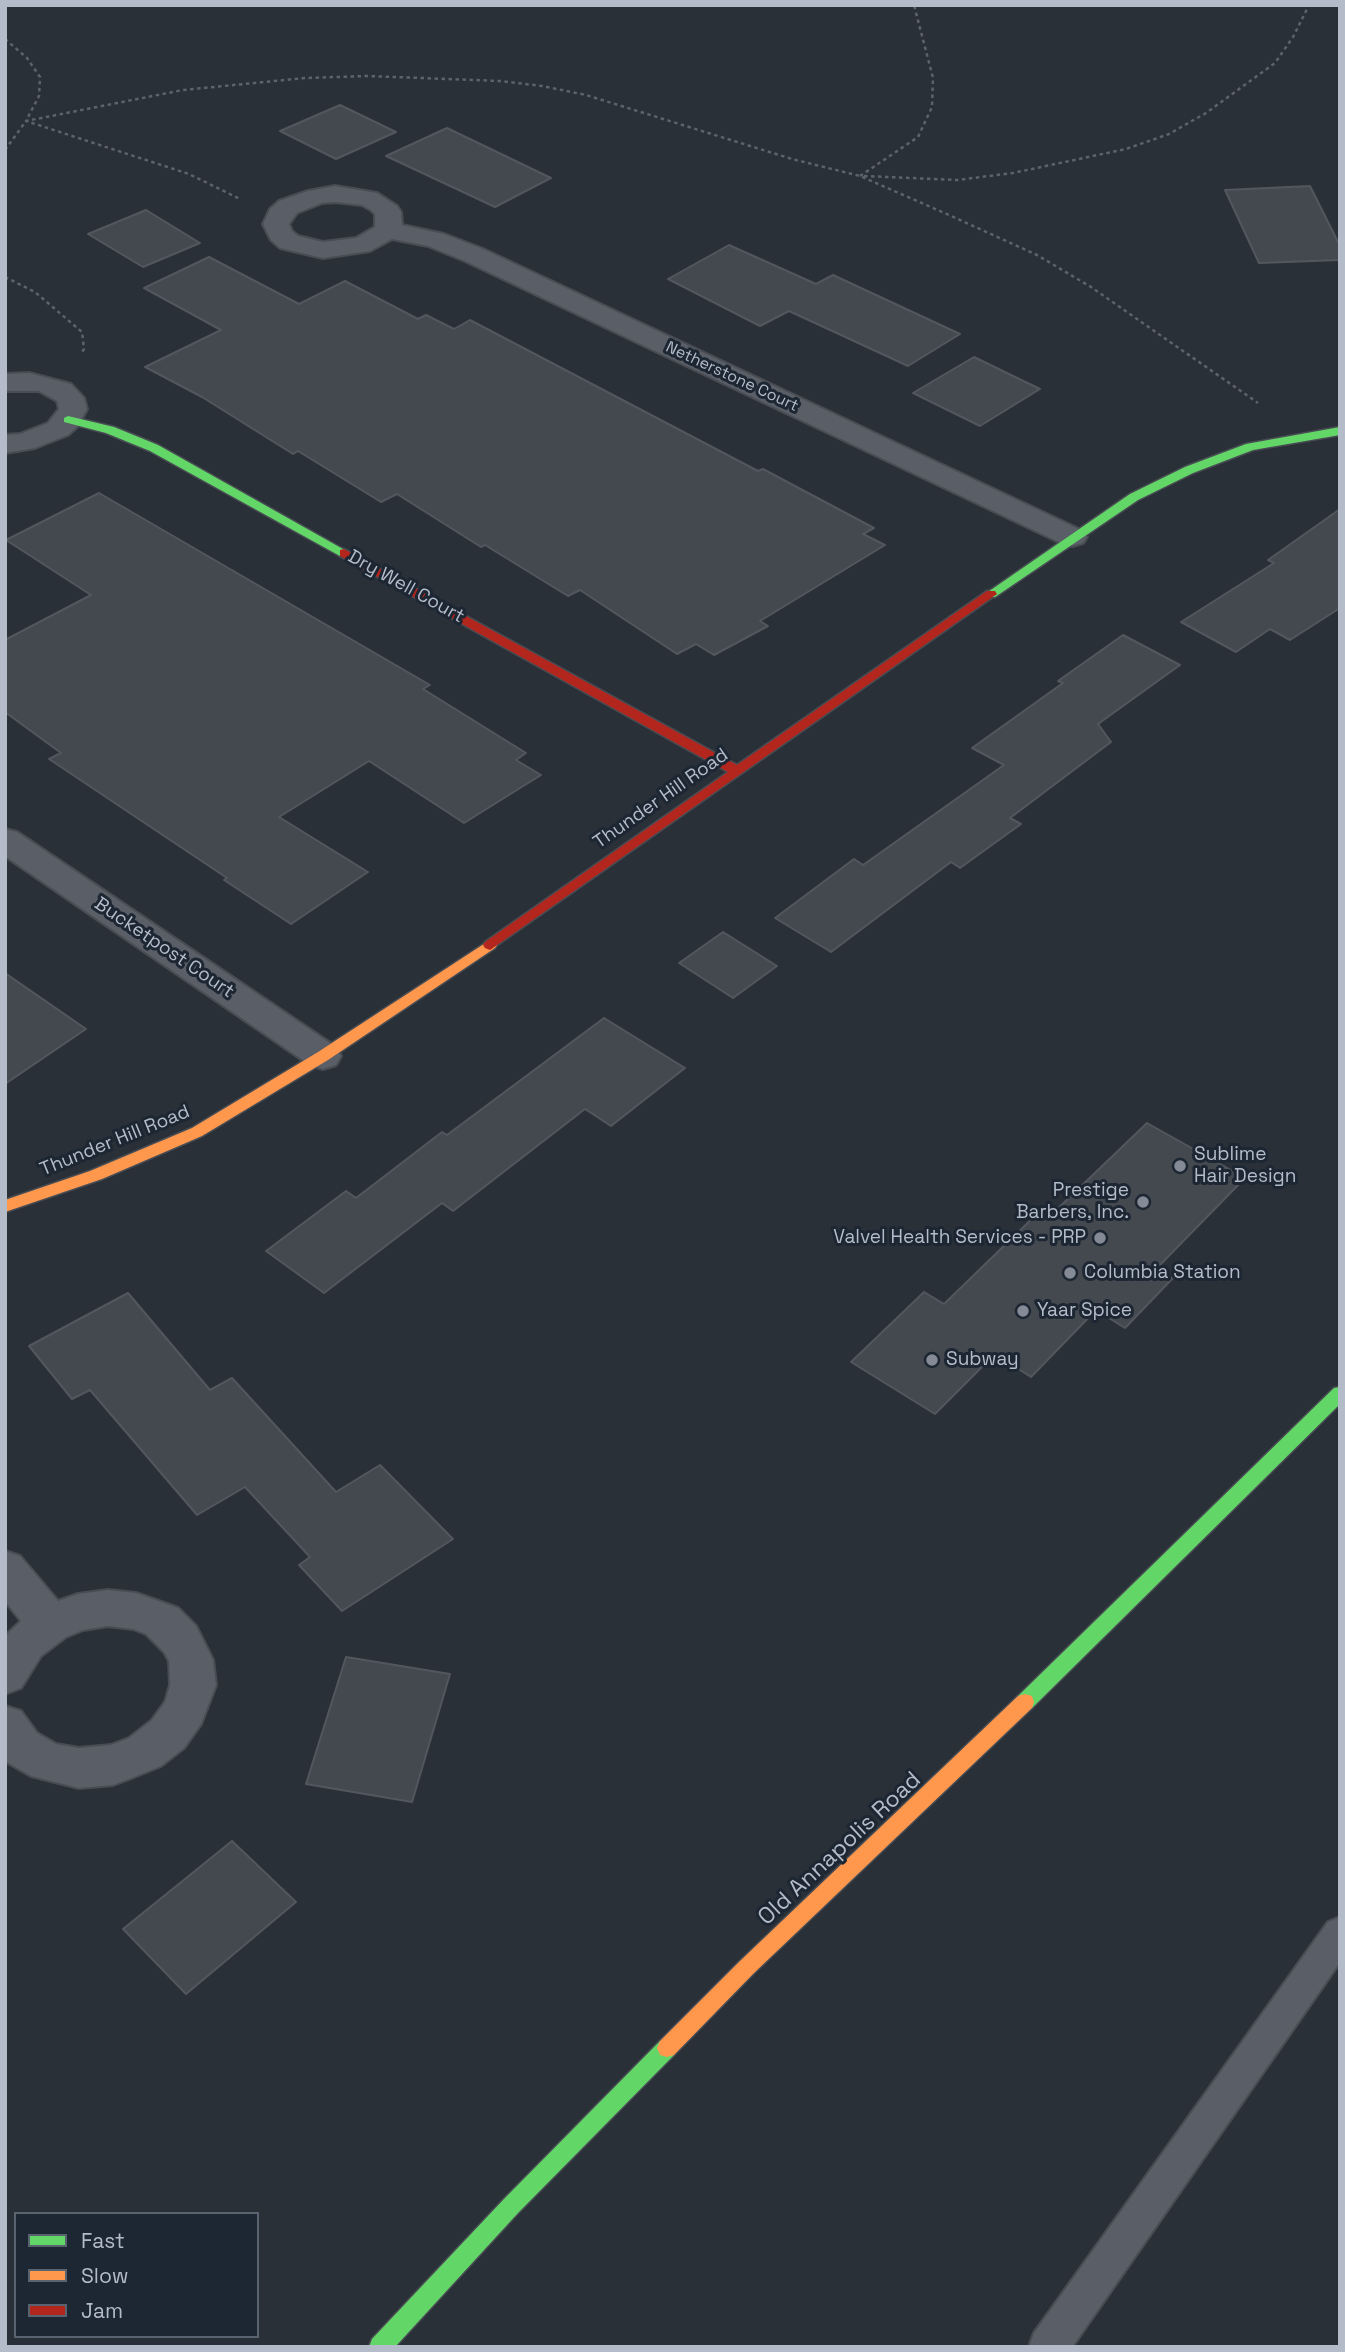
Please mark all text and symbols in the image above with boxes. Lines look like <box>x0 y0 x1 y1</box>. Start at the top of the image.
street label: Netherstone Court <box>663 338 801 416</box>
street label: Dry Well Court <box>344 546 468 628</box>
street label: Thunder Hill Road <box>589 744 733 854</box>
street label: Bucketpost Court <box>90 893 238 1003</box>
street label: Thunder Hill Road <box>37 1101 193 1181</box>
place label: Sublime Hair Design <box>1194 1144 1296 1188</box>
marker: Sublime Hair Design <box>1172 1158 1188 1174</box>
place label: Prestige Barbers, Inc. <box>1016 1180 1129 1224</box>
marker: Prestige Barbers, Inc. <box>1135 1194 1151 1210</box>
place label: Valvel Health Services - PRP <box>833 1227 1086 1249</box>
marker: Valvel Health Services - PRP <box>1092 1230 1108 1246</box>
place label: Columbia Station <box>1084 1262 1241 1284</box>
marker: Columbia Station <box>1062 1265 1078 1281</box>
place label: Yaar Spice <box>1037 1300 1132 1322</box>
marker: Yaar Spice <box>1015 1303 1031 1319</box>
place label: Subway <box>946 1349 1019 1371</box>
marker: Subway <box>924 1352 940 1368</box>
street label: Old Annapolis Road <box>753 1766 927 1932</box>
legend <box>14 2212 259 2338</box>
text: Fast <box>81 2227 125 2254</box>
text: Slow <box>81 2262 129 2289</box>
text: Jam <box>81 2297 123 2324</box>

